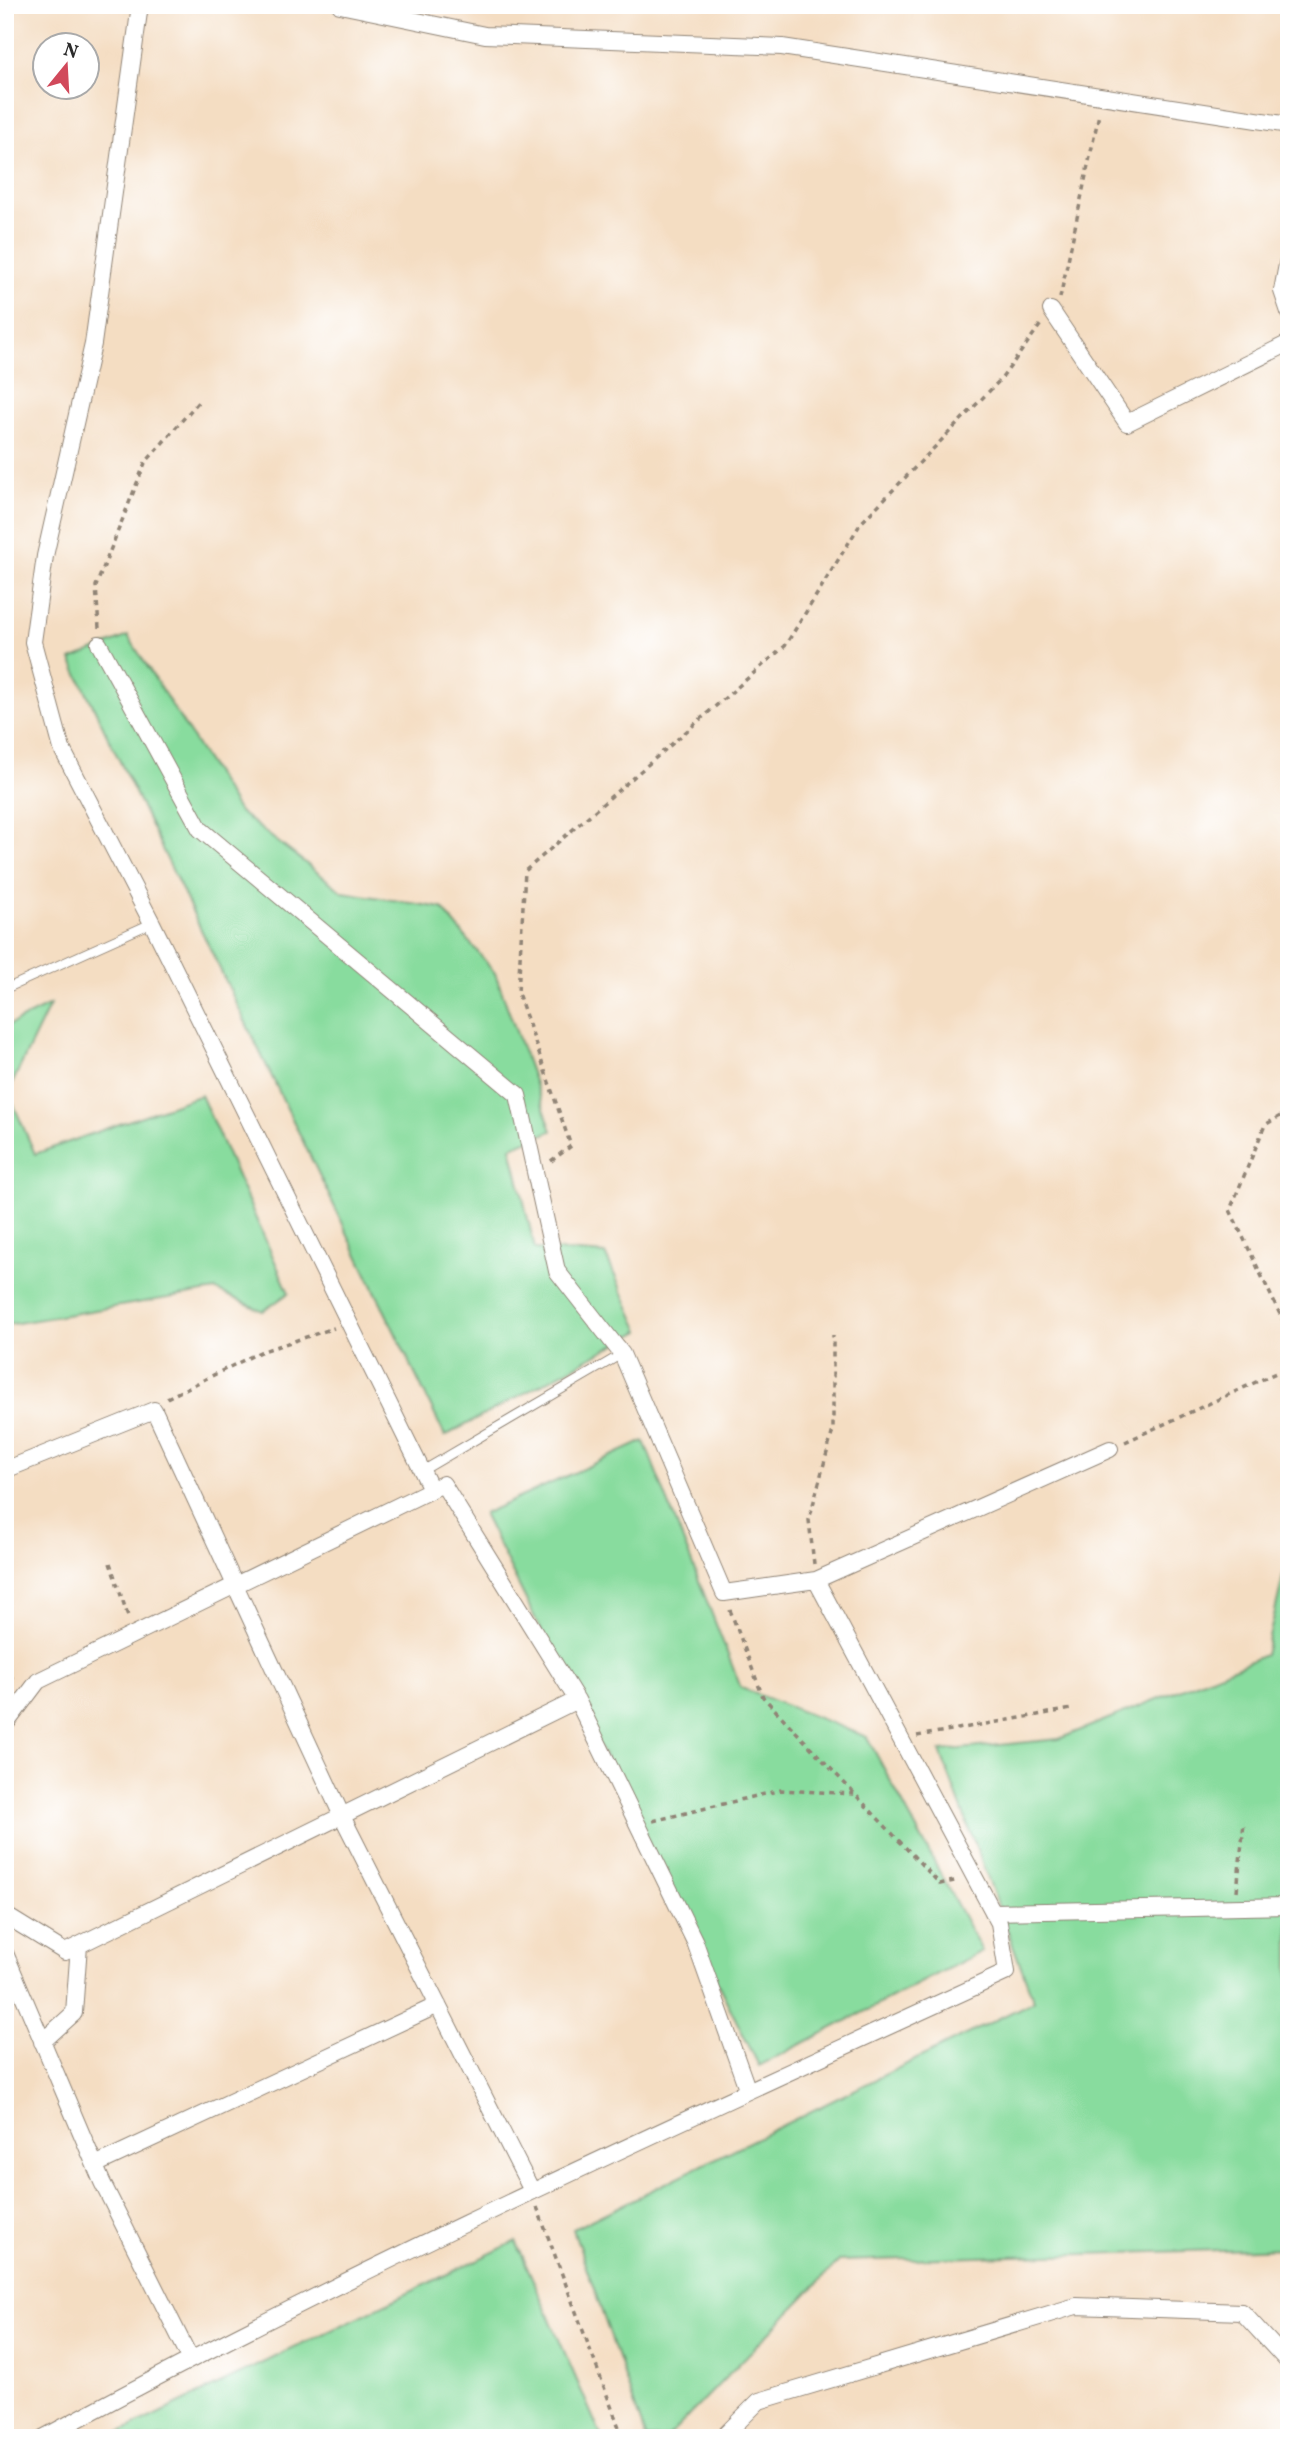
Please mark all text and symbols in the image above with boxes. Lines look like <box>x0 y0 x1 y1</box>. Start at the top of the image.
north arrow <box>32 32 102 102</box>
text: N <box>60 37 81 66</box>

